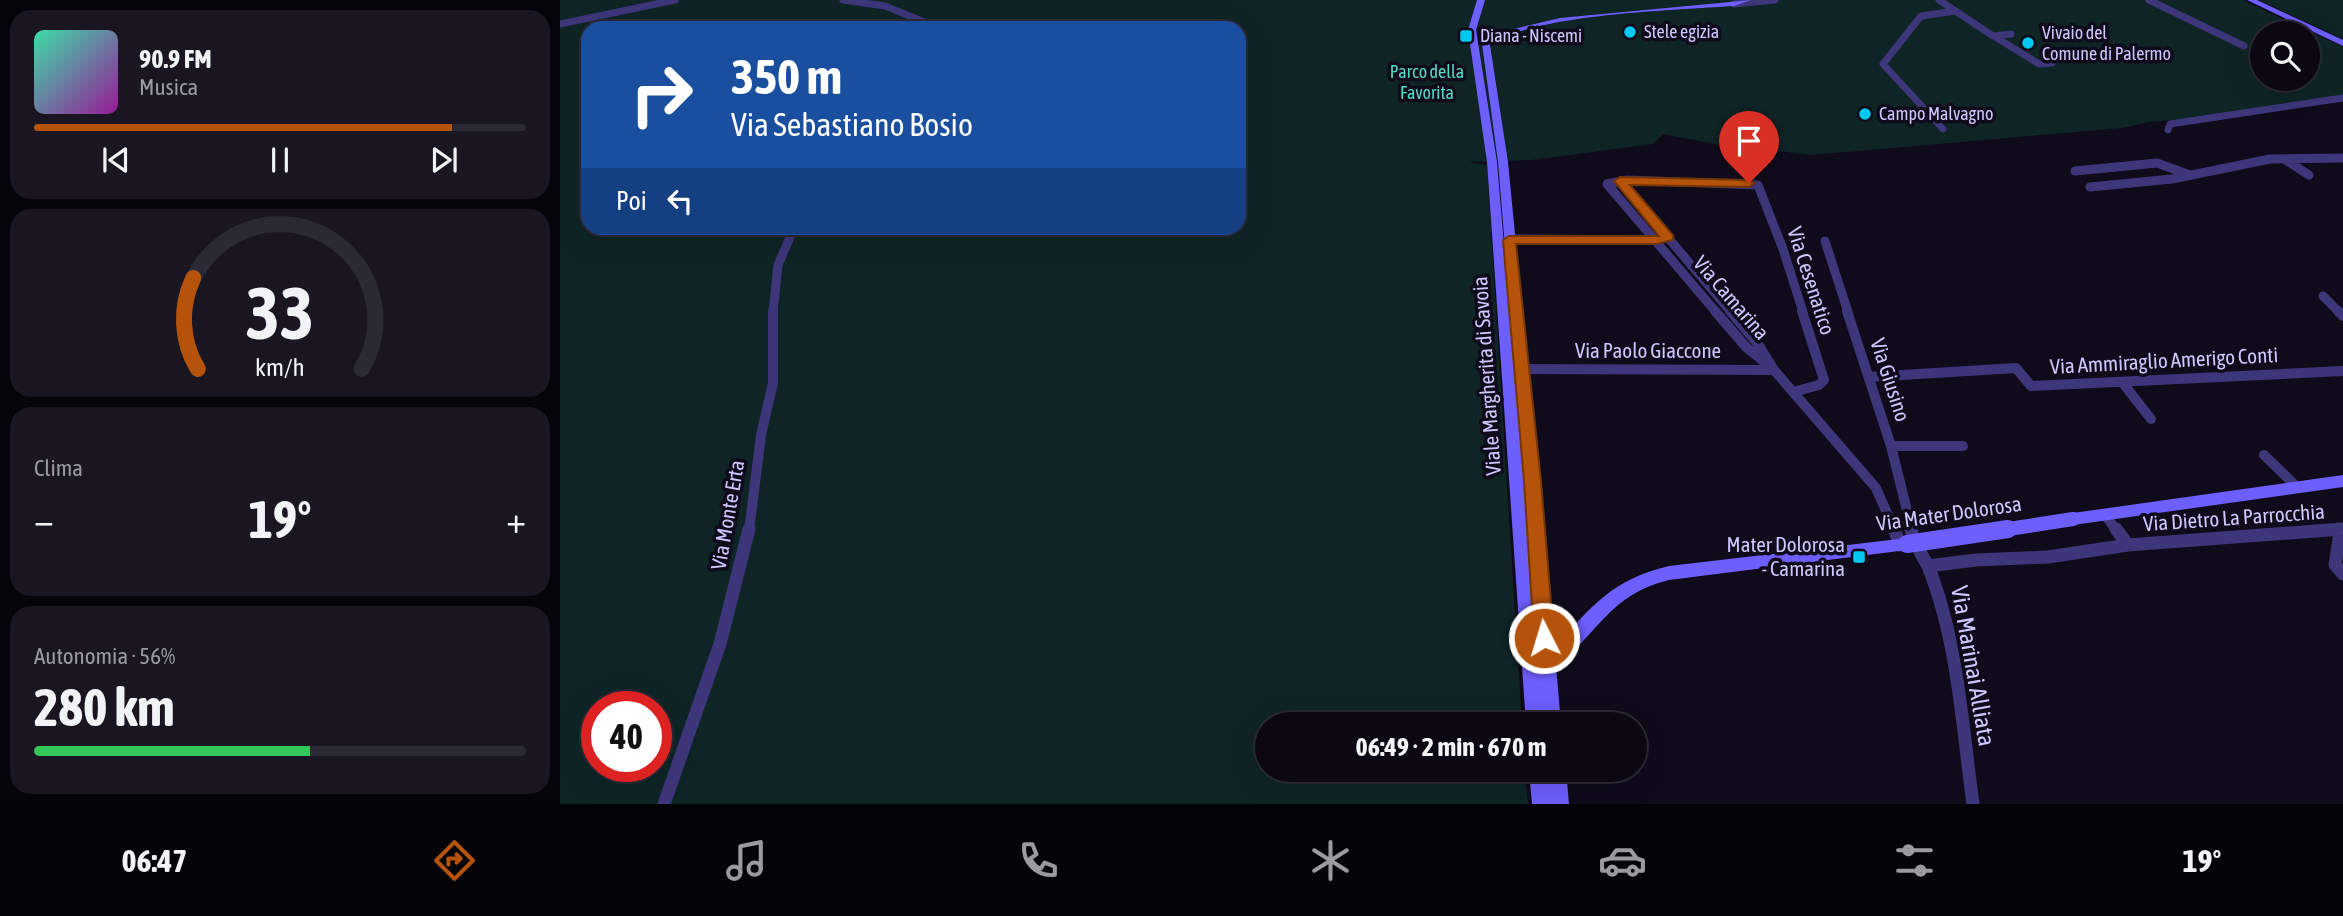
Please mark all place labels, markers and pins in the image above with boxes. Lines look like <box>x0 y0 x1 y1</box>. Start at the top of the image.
place label: Stele egizia <box>1644 21 1719 42</box>
place label: Vivaio del Comune di Palermo <box>2042 22 2171 64</box>
marker: Stele egizia <box>1622 24 1638 40</box>
place label: Diana - Niscemi <box>1480 25 1582 46</box>
marker: Diana - Niscemi <box>1458 28 1474 44</box>
marker: Vivaio del Comune di Palermo <box>2020 35 2036 51</box>
place label: Campo Malvagno <box>1879 103 1993 124</box>
marker: Campo Malvagno <box>1857 106 1873 122</box>
pin <box>1719 111 1779 183</box>
place label: Mater Dolorosa - Camarina <box>1727 532 1845 580</box>
marker: Mater Dolorosa - Camarina <box>1851 549 1867 565</box>

